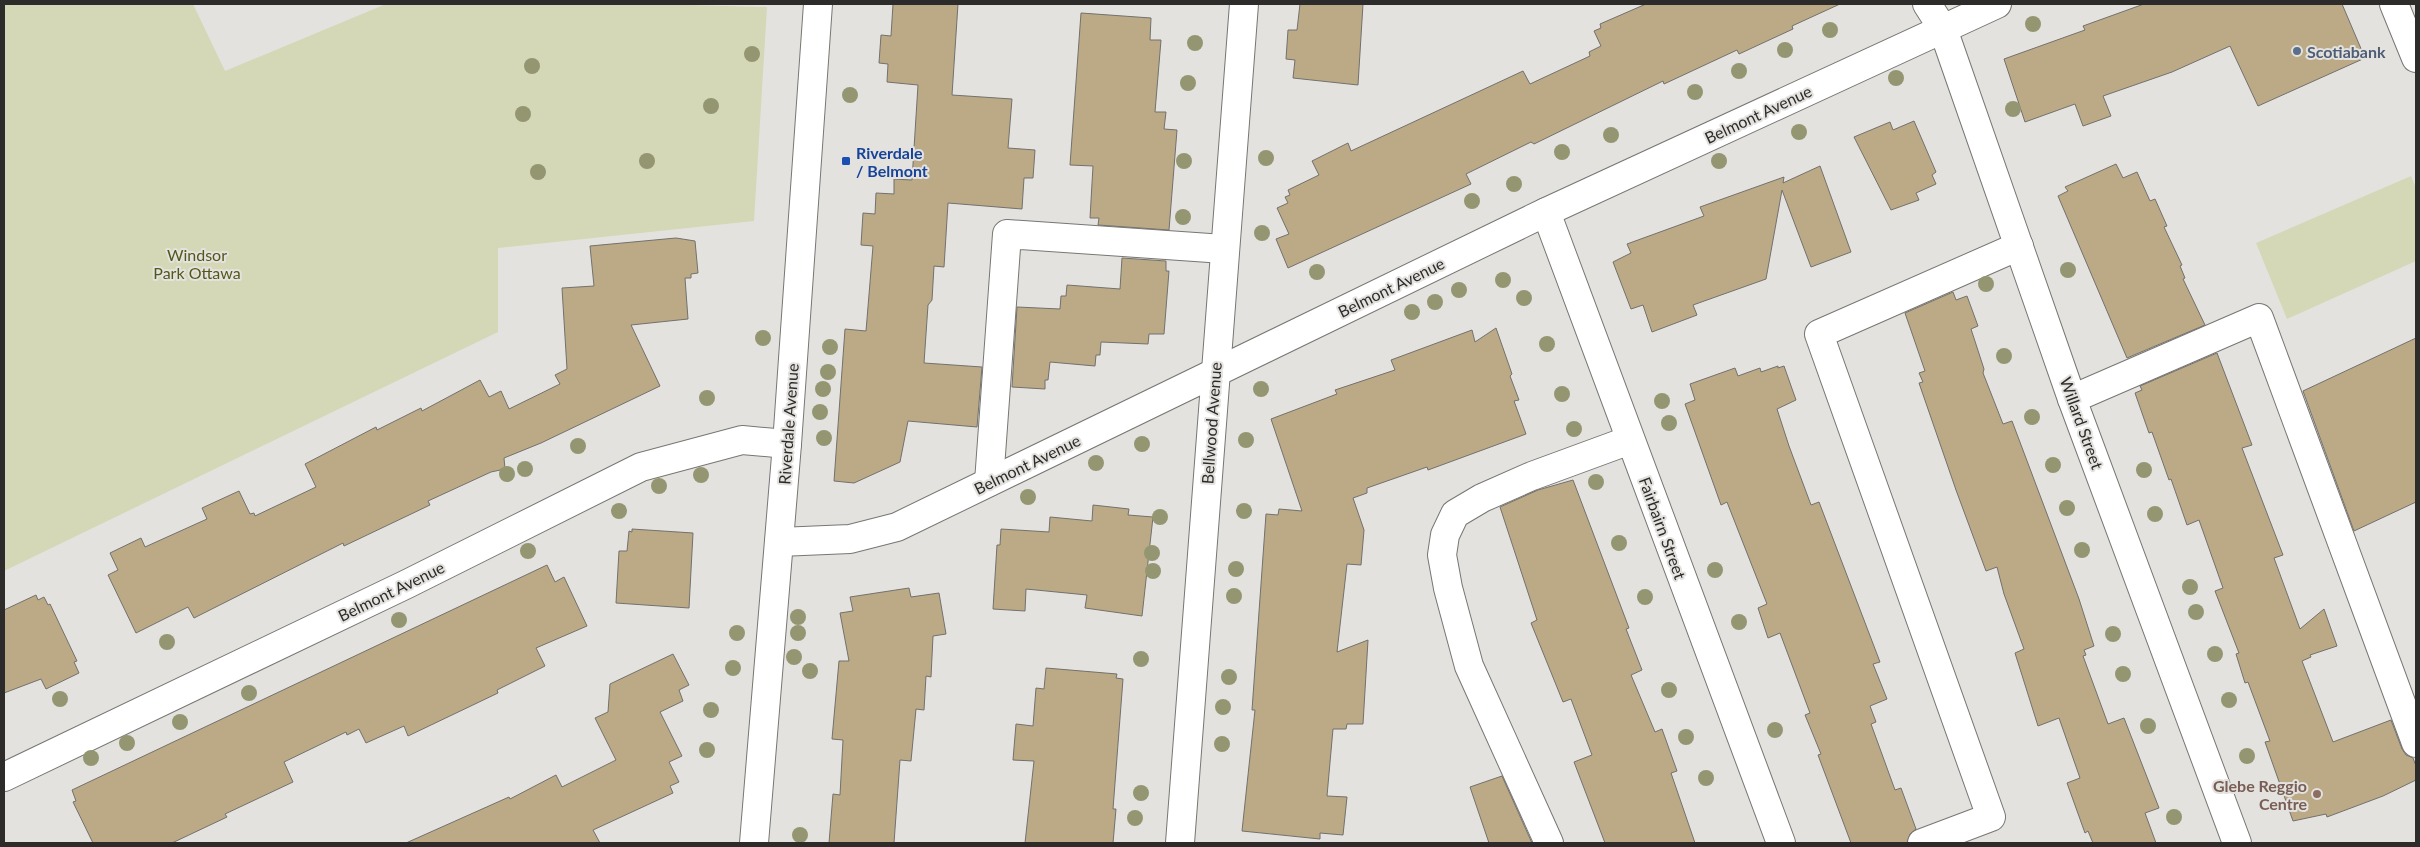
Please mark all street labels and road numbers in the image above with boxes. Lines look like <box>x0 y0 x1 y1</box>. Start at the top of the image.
street label: Belmont Avenue <box>1702 81 1814 147</box>
street label: Belmont Avenue <box>1335 253 1447 321</box>
street label: Bellwood Avenue <box>1197 361 1225 485</box>
street label: Riverdale Avenue <box>774 363 802 485</box>
street label: Willard Street <box>2057 374 2108 472</box>
street label: Belmont Avenue <box>971 430 1083 498</box>
street label: Fairbairn Street <box>1636 474 1690 582</box>
street label: Belmont Avenue <box>335 557 447 625</box>

